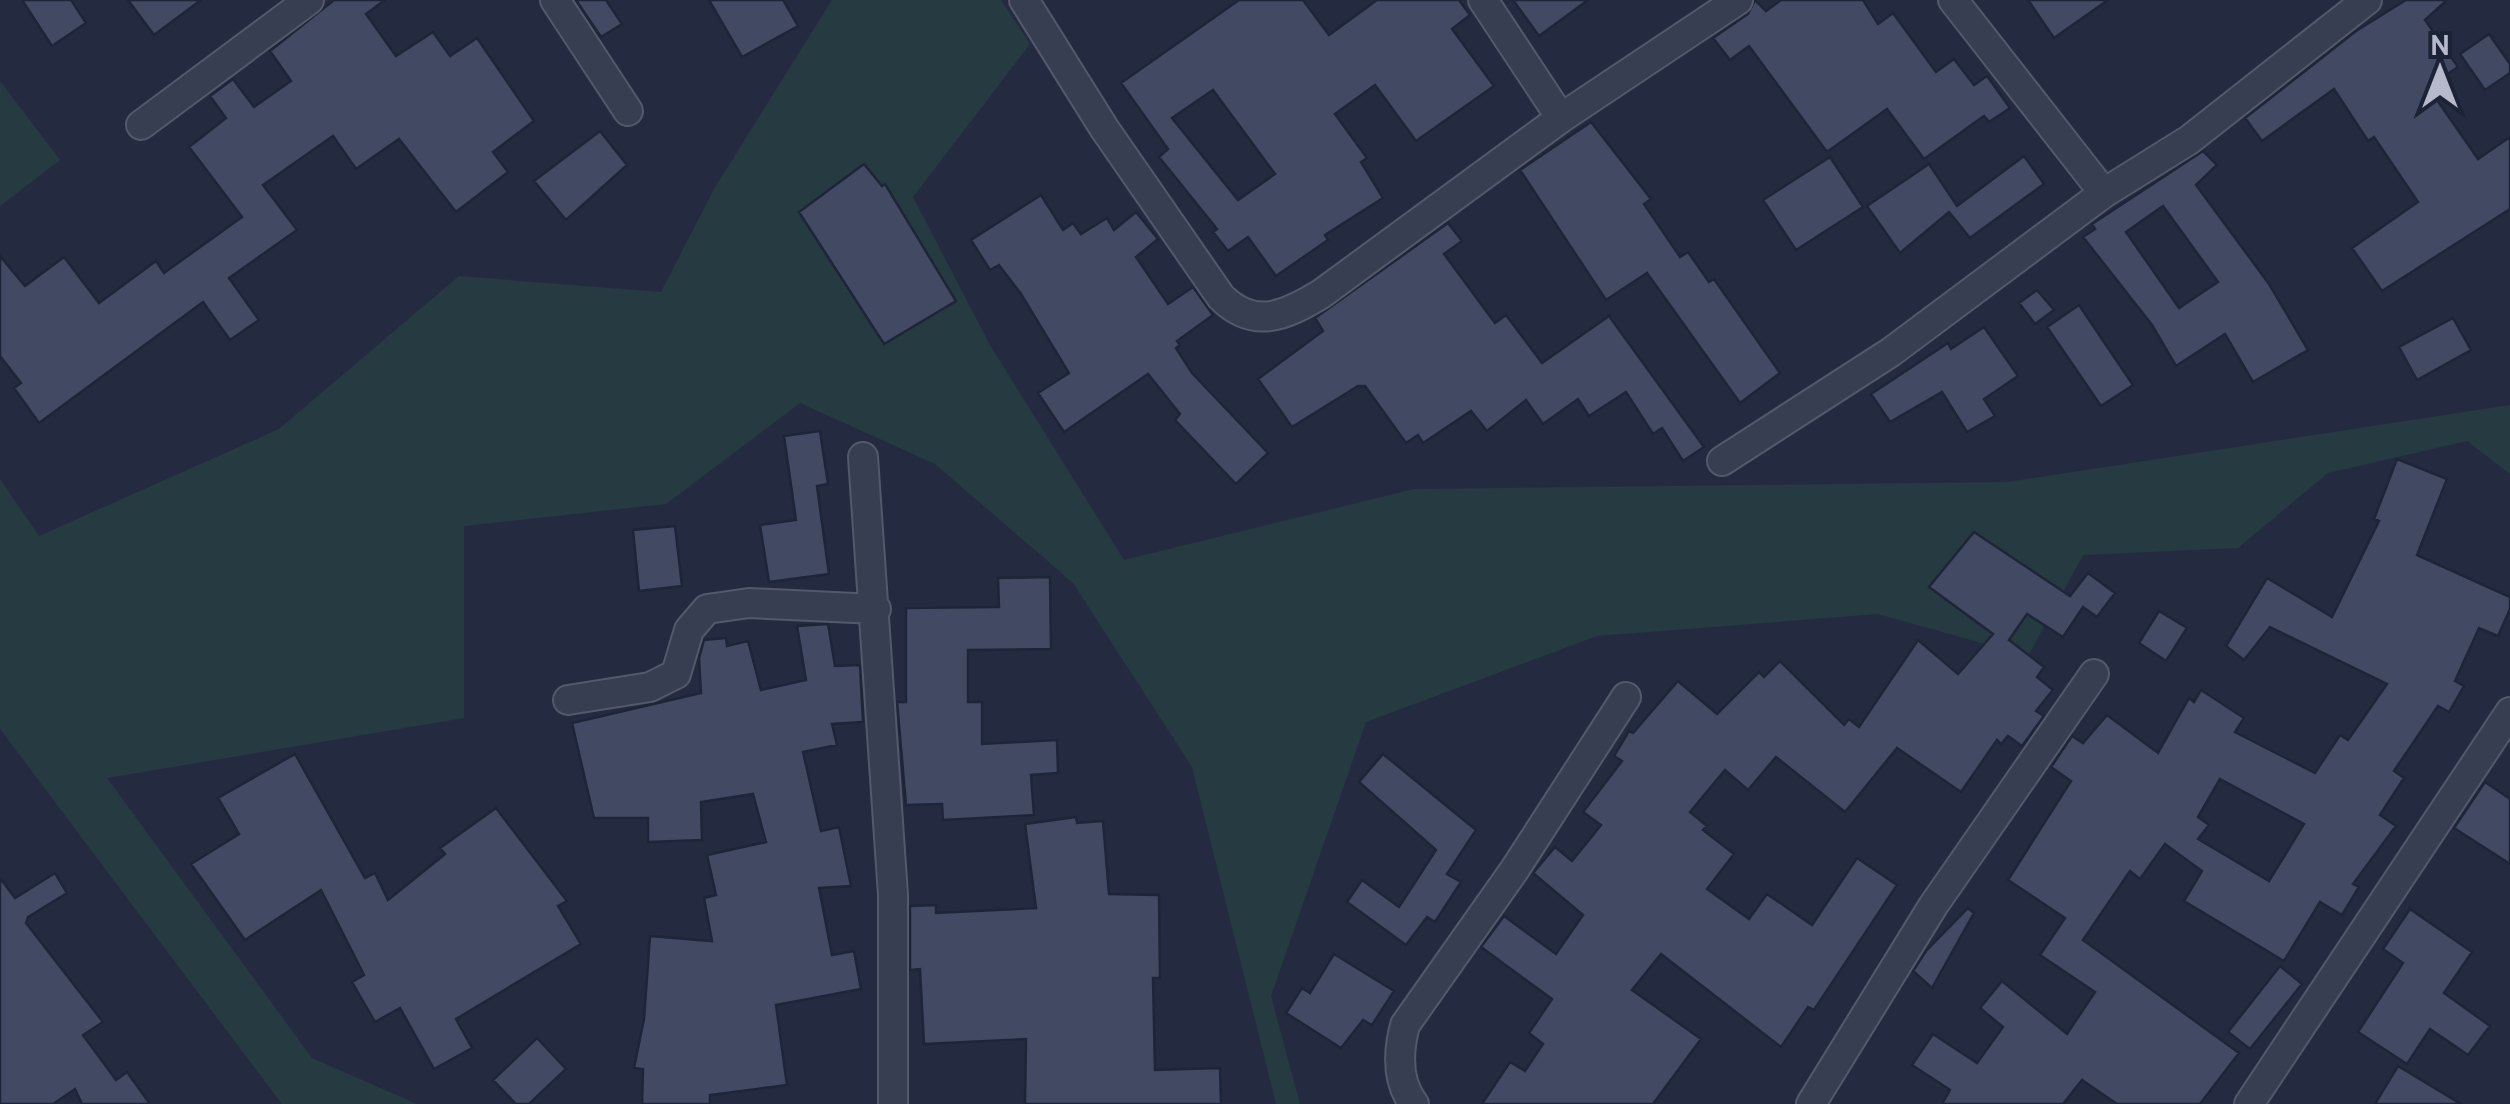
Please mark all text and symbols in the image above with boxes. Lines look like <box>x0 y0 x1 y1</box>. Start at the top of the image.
north arrow <box>2390 20 2490 120</box>
text: N <box>2430 30 2450 66</box>

